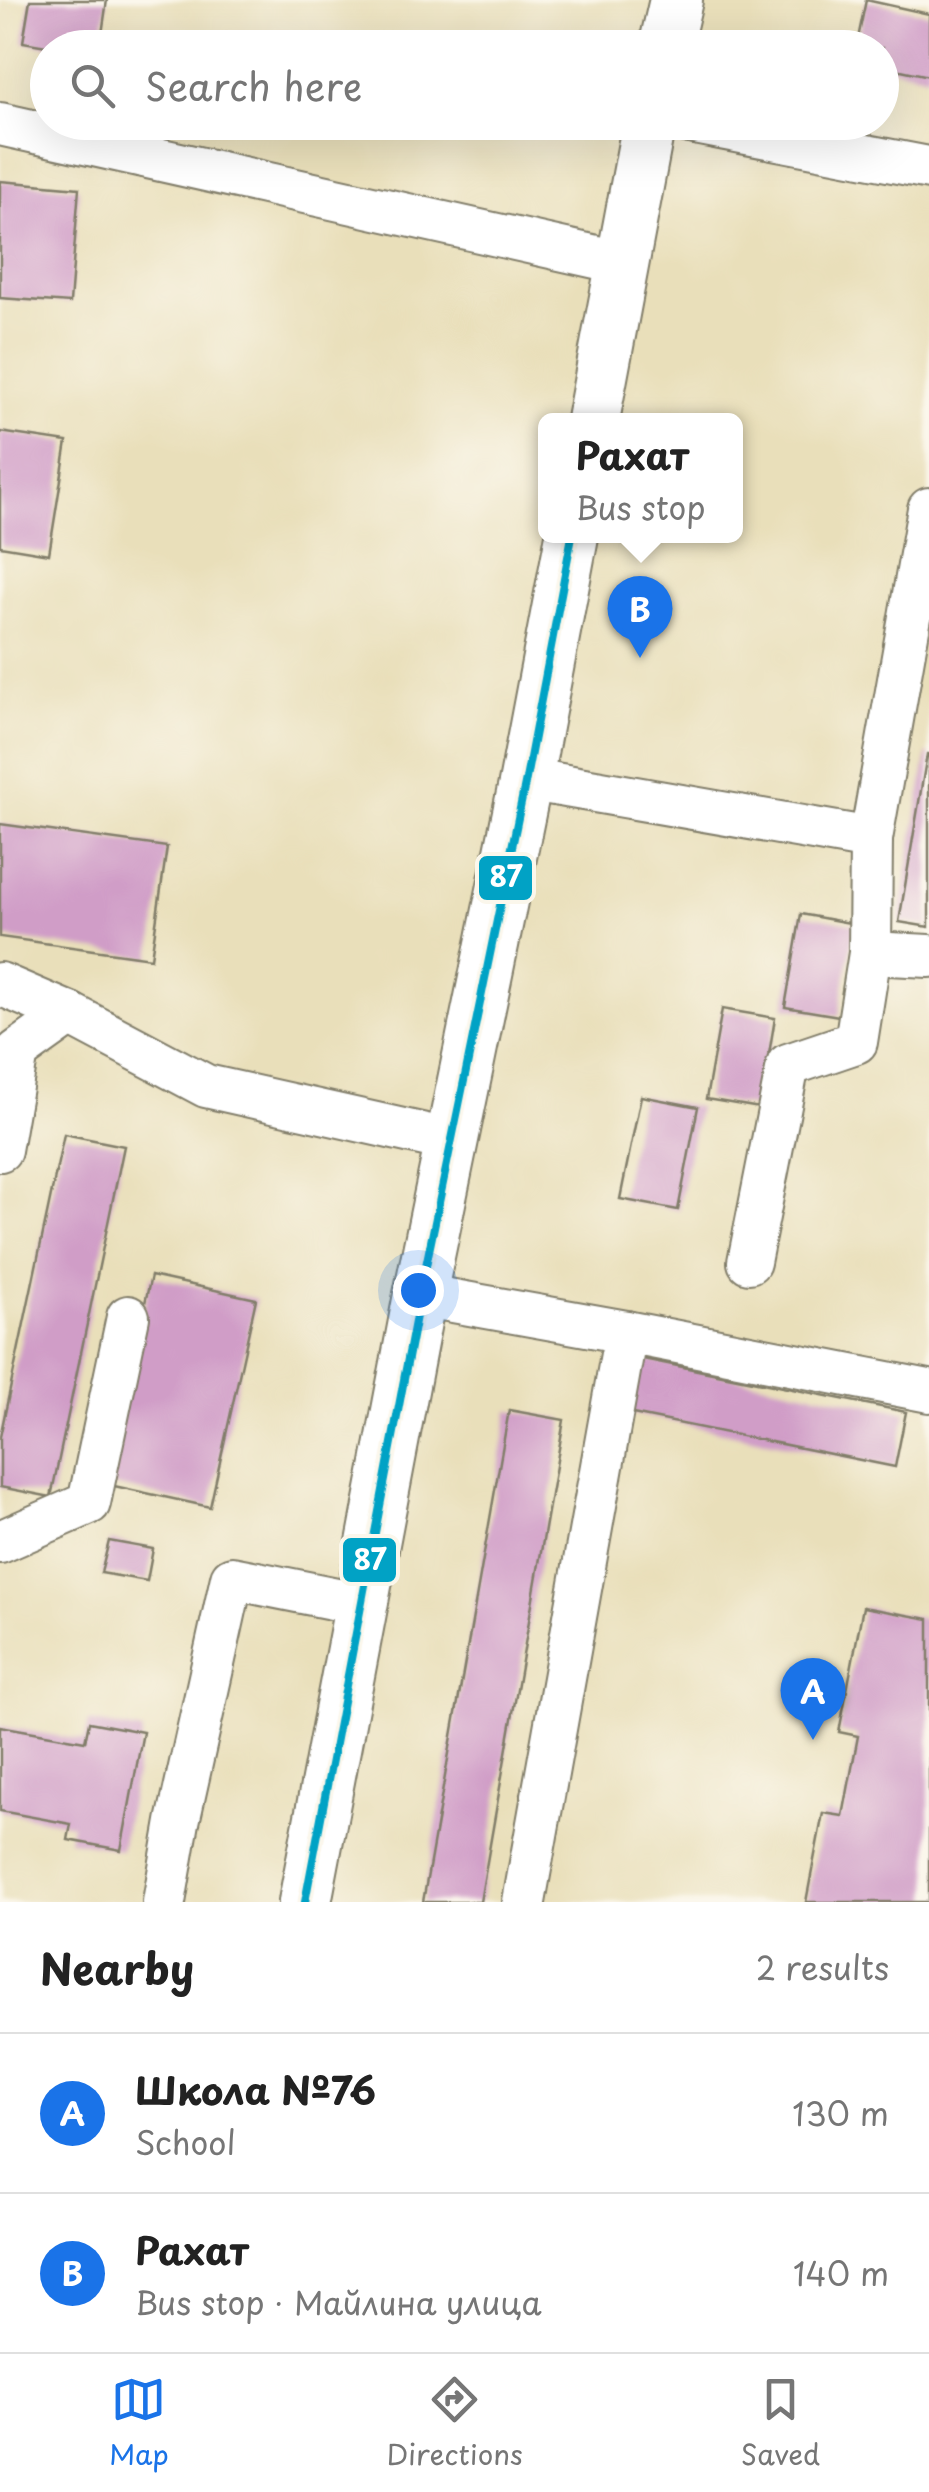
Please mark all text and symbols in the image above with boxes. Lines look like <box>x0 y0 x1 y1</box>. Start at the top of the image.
search box <box>30 30 899 140</box>
text: Search here <box>145 57 362 114</box>
icon: search <box>65 58 120 113</box>
popup <box>538 413 743 543</box>
text: Рахат <box>575 426 689 483</box>
text: Bus stop <box>575 483 706 531</box>
pin: B <box>608 576 672 658</box>
line badge: 87 <box>477 854 534 902</box>
text: 87 <box>489 854 524 897</box>
your location <box>393 1265 444 1316</box>
line badge: 87 <box>341 1536 398 1584</box>
text: 87 <box>353 1537 388 1580</box>
pin: A <box>780 1658 846 1740</box>
text: Nearby <box>40 1936 194 1999</box>
text: 2 results <box>756 1943 889 1991</box>
text: Школа №76 <box>135 2061 376 2118</box>
text: A <box>60 2089 85 2137</box>
text: 130 m <box>792 2089 889 2137</box>
text: School <box>135 2118 236 2166</box>
text: Рахат <box>135 2221 249 2278</box>
text: B <box>62 2249 83 2297</box>
text: 140 m <box>793 2249 889 2297</box>
text: Bus stop · Майлина улица <box>135 2278 542 2326</box>
tab: Map <box>109 2372 169 2475</box>
tab: Directions <box>387 2372 523 2475</box>
tab: Saved <box>741 2372 820 2475</box>

